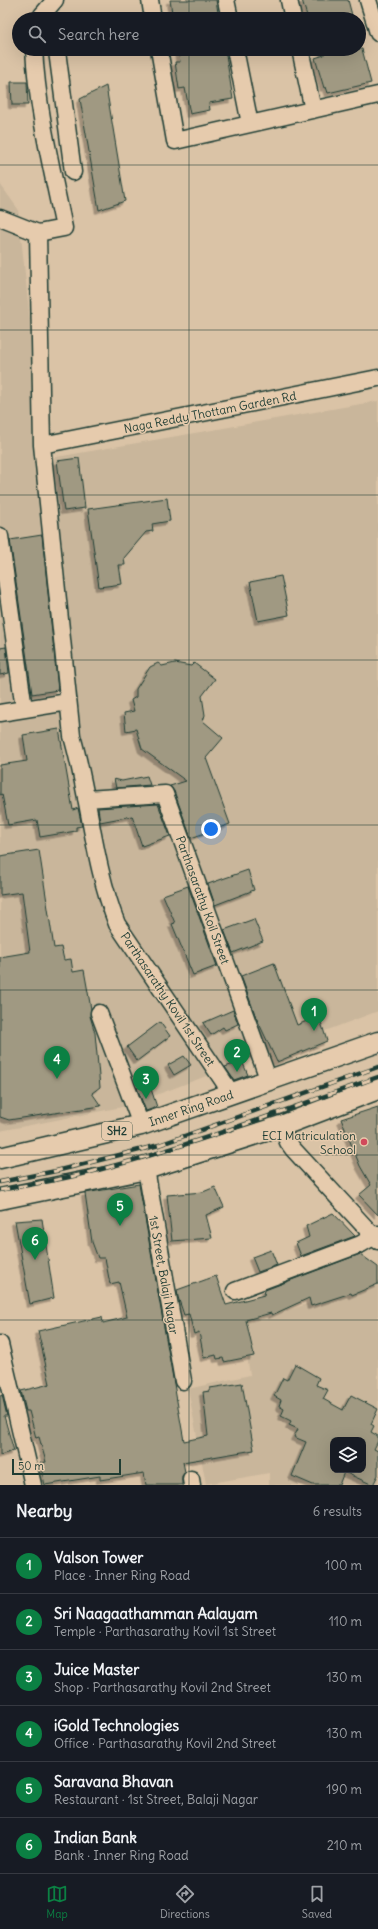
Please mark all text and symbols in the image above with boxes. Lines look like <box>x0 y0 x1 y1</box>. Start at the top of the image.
search box <box>12 12 366 56</box>
icon: search <box>26 23 48 45</box>
text: Search here <box>58 25 139 44</box>
street label: Naga Reddy Thottam Garden Rd <box>122 388 298 436</box>
your location <box>201 819 221 839</box>
street label: Parthasarathy Koil Street <box>173 834 233 966</box>
street label: Parthasarathy Kovil 1st Street <box>118 929 218 1069</box>
pin: 1 <box>301 998 327 1031</box>
pin: 2 <box>224 1039 250 1072</box>
pin: 4 <box>44 1046 70 1079</box>
pin: 3 <box>133 1066 159 1099</box>
street label: Inner Ring Road <box>147 1087 235 1129</box>
road number: SH2 <box>102 1122 132 1140</box>
place label: ECI Matriculation School <box>262 1128 356 1157</box>
marker: ECI Matriculation School <box>359 1137 369 1147</box>
pin: 5 <box>107 1193 133 1226</box>
street label: 1st Street, Balaji Nagar <box>146 1214 182 1336</box>
pin: 6 <box>22 1227 48 1260</box>
map controls <box>330 1437 366 1473</box>
button: layers <box>330 1437 366 1473</box>
scale bar <box>12 1457 121 1476</box>
text: 50 m <box>18 1459 44 1473</box>
text: Nearby <box>16 1500 72 1522</box>
text: 6 results <box>313 1503 362 1520</box>
text: Valson Tower <box>54 1548 144 1567</box>
text: 1 <box>26 1557 32 1574</box>
text: 100 m <box>325 1557 362 1574</box>
text: Place · Inner Ring Road <box>54 1567 190 1584</box>
text: Sri Naagaathamman Aalayam <box>54 1604 258 1623</box>
text: 2 <box>25 1613 33 1630</box>
text: 110 m <box>329 1613 362 1630</box>
text: Temple · Parthasarathy Kovil 1st Street <box>54 1623 276 1640</box>
text: Juice Master <box>54 1660 139 1679</box>
text: 3 <box>25 1669 33 1686</box>
text: 130 m <box>326 1669 362 1686</box>
text: Shop · Parthasarathy Kovil 2nd Street <box>54 1679 271 1696</box>
text: iGold Technologies <box>54 1716 179 1735</box>
text: 4 <box>25 1725 33 1742</box>
text: 130 m <box>326 1725 362 1742</box>
text: Office · Parthasarathy Kovil 2nd Street <box>54 1735 276 1752</box>
text: Saravana Bhavan <box>54 1772 174 1791</box>
text: 5 <box>25 1781 33 1798</box>
text: 190 m <box>326 1781 362 1798</box>
text: Restaurant · 1st Street, Balaji Nagar <box>54 1791 258 1808</box>
text: Indian Bank <box>54 1828 137 1847</box>
text: 6 <box>25 1837 33 1854</box>
text: 210 m <box>327 1837 362 1854</box>
text: Bank · Inner Ring Road <box>54 1847 189 1864</box>
tab: Map <box>46 1883 68 1921</box>
tab: Directions <box>160 1883 210 1921</box>
tab: Saved <box>302 1883 332 1921</box>

